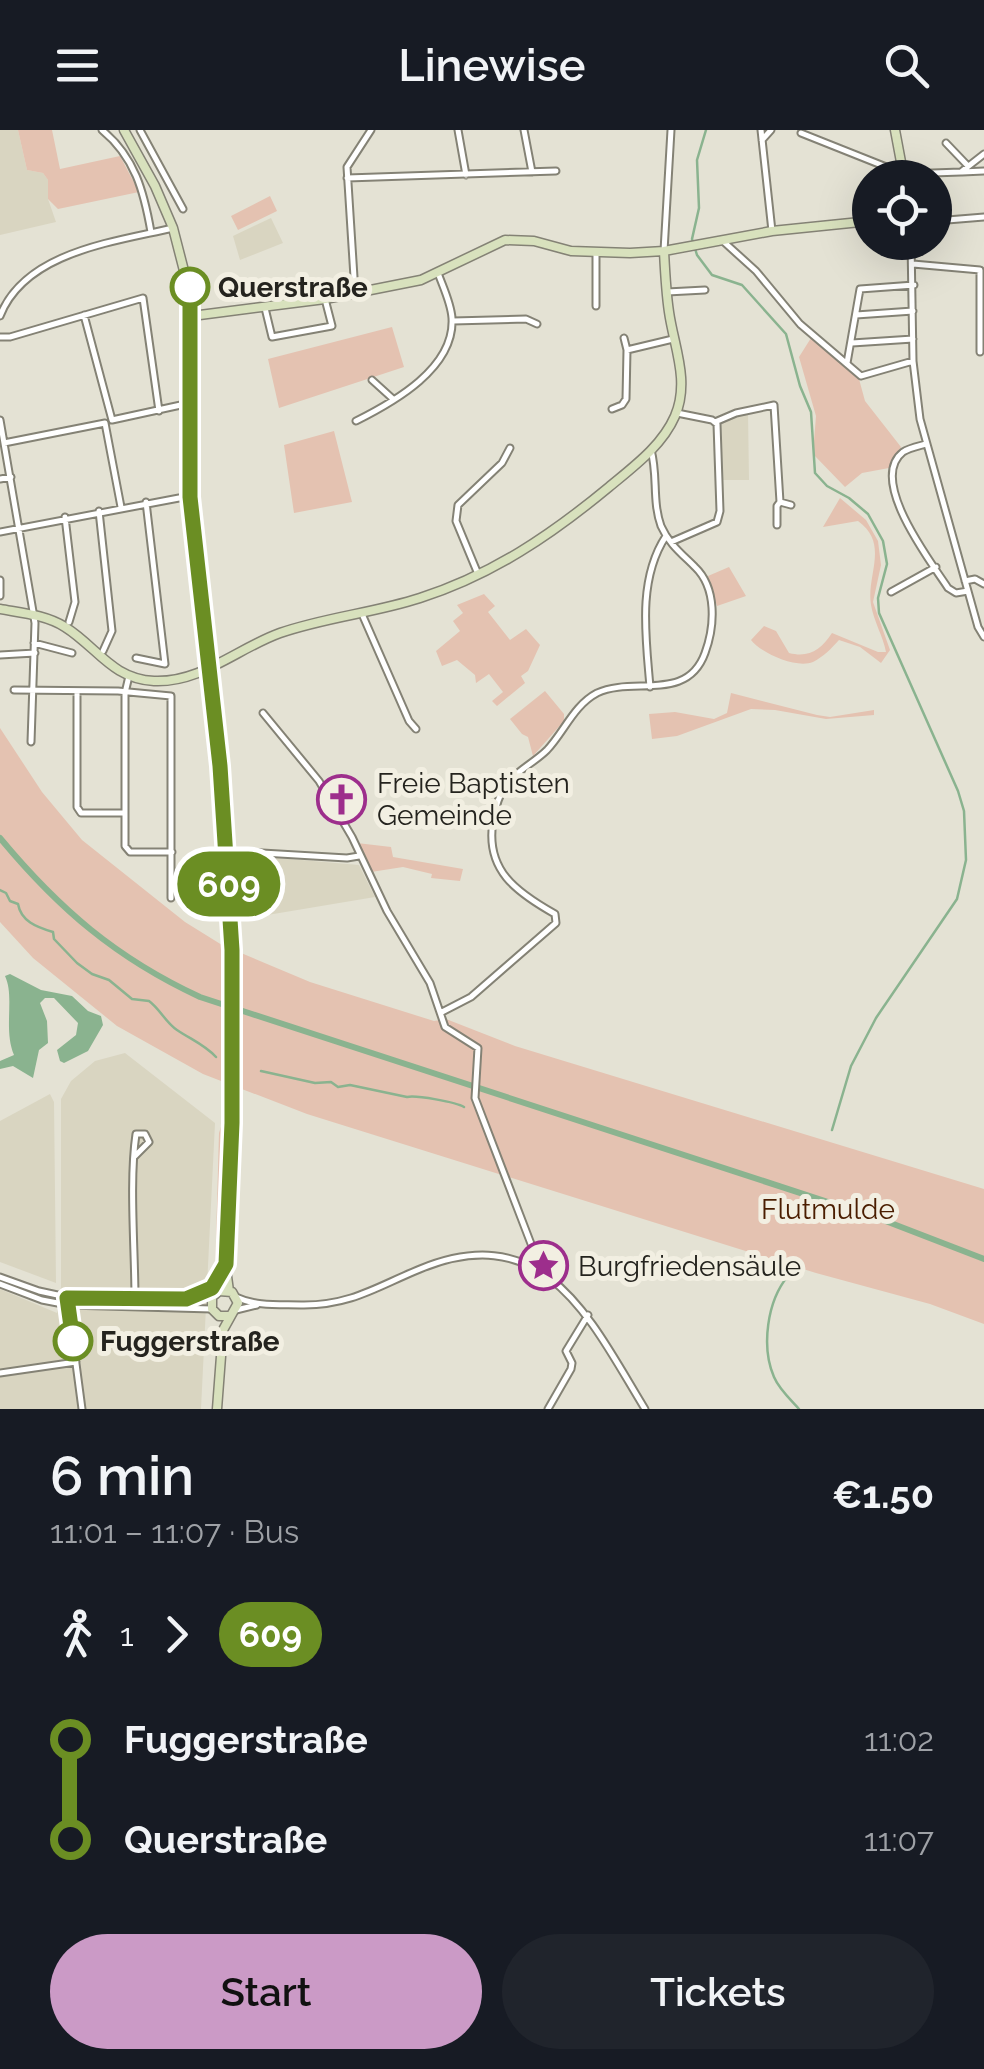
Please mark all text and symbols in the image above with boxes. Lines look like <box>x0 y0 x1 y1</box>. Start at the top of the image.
icon: menu <box>50 38 105 93</box>
icon: search <box>879 38 934 93</box>
text: Linewise <box>398 39 586 92</box>
map controls <box>852 160 952 260</box>
button: locate <box>852 160 952 260</box>
marker: Querstraße <box>171 268 209 306</box>
place label: Querstraße <box>218 271 368 304</box>
place label: Freie Baptisten Gemeinde <box>377 767 570 832</box>
church icon: Freie Baptisten Gemeinde <box>316 773 368 825</box>
line badge: 609 <box>172 852 286 916</box>
text: 609 <box>197 864 261 905</box>
park label: Flutmulde <box>761 1193 895 1226</box>
place icon: Burgfriedensäule <box>517 1240 569 1292</box>
place label: Burgfriedensäule <box>578 1250 801 1283</box>
marker: Fuggerstraße <box>54 1322 92 1360</box>
place label: Fuggerstraße <box>100 1325 280 1358</box>
text: 6 min <box>50 1443 194 1508</box>
text: €1.50 <box>832 1472 934 1517</box>
text: 11:01 – 11:07 · Bus <box>50 1513 299 1550</box>
icon: walk <box>50 1607 105 1662</box>
icon: forward <box>149 1607 204 1662</box>
text: 609 <box>239 1614 302 1655</box>
text: 1 <box>120 1616 134 1653</box>
text: Fuggerstraße <box>124 1717 368 1762</box>
text: 11:02 <box>864 1721 934 1758</box>
text: Querstraße <box>124 1817 327 1862</box>
text: 11:07 <box>864 1821 934 1858</box>
button: Start <box>50 1934 482 2049</box>
button: Tickets <box>502 1934 934 2049</box>

